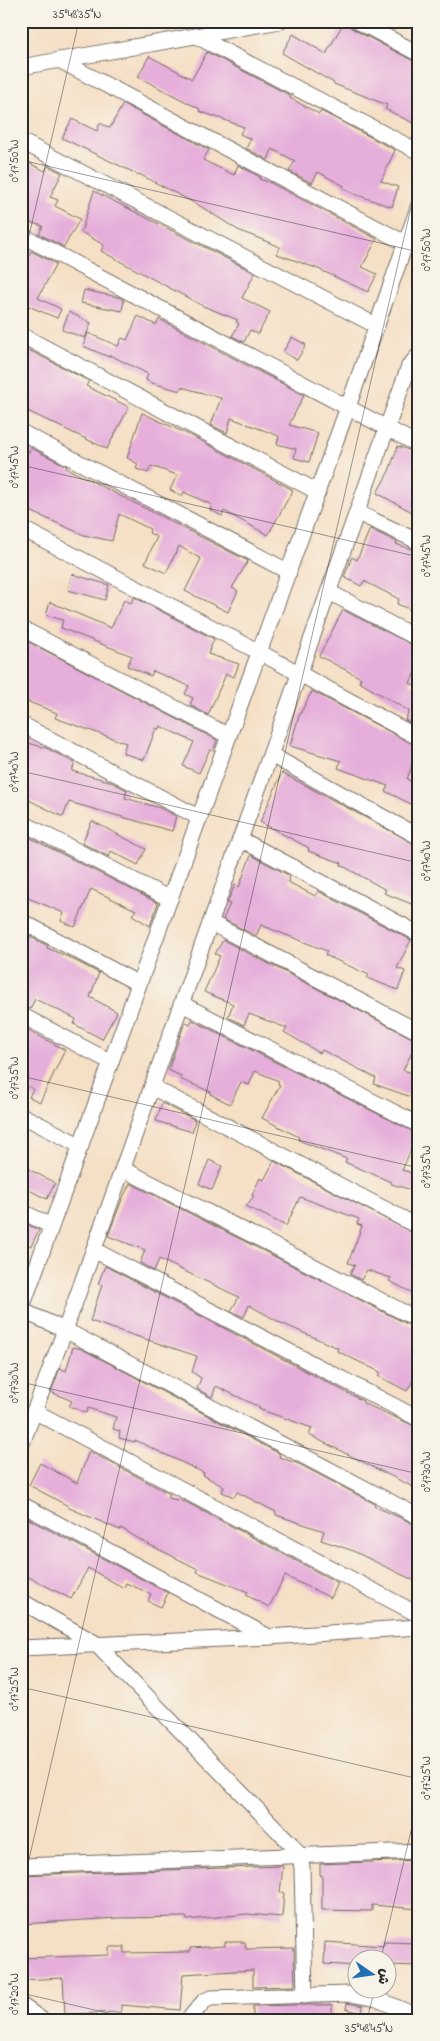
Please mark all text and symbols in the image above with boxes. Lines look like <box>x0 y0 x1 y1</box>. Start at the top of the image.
text: 35°48'35"N <box>53 6 101 24</box>
text: 0°17'50"W <box>6 140 24 182</box>
text: 0°17'50"W <box>418 229 436 271</box>
text: 0°17'45"W <box>6 446 24 488</box>
text: 0°17'45"W <box>418 535 436 577</box>
text: 0°17'40"W <box>6 752 24 792</box>
text: 0°17'40"W <box>418 841 436 881</box>
text: 0°17'35"W <box>6 1057 24 1099</box>
text: 0°17'35"W <box>418 1146 436 1188</box>
text: 0°17'30"W <box>6 1363 24 1403</box>
text: 0°17'30"W <box>418 1452 436 1492</box>
text: 0°17'25"W <box>6 1667 24 1711</box>
text: 0°17'25"W <box>418 1756 436 1800</box>
north arrow <box>348 1948 398 1998</box>
text: ش <box>371 1967 395 1986</box>
text: 0°17'20"W <box>6 1973 24 2015</box>
text: 35°48'45"N <box>345 2020 393 2038</box>

